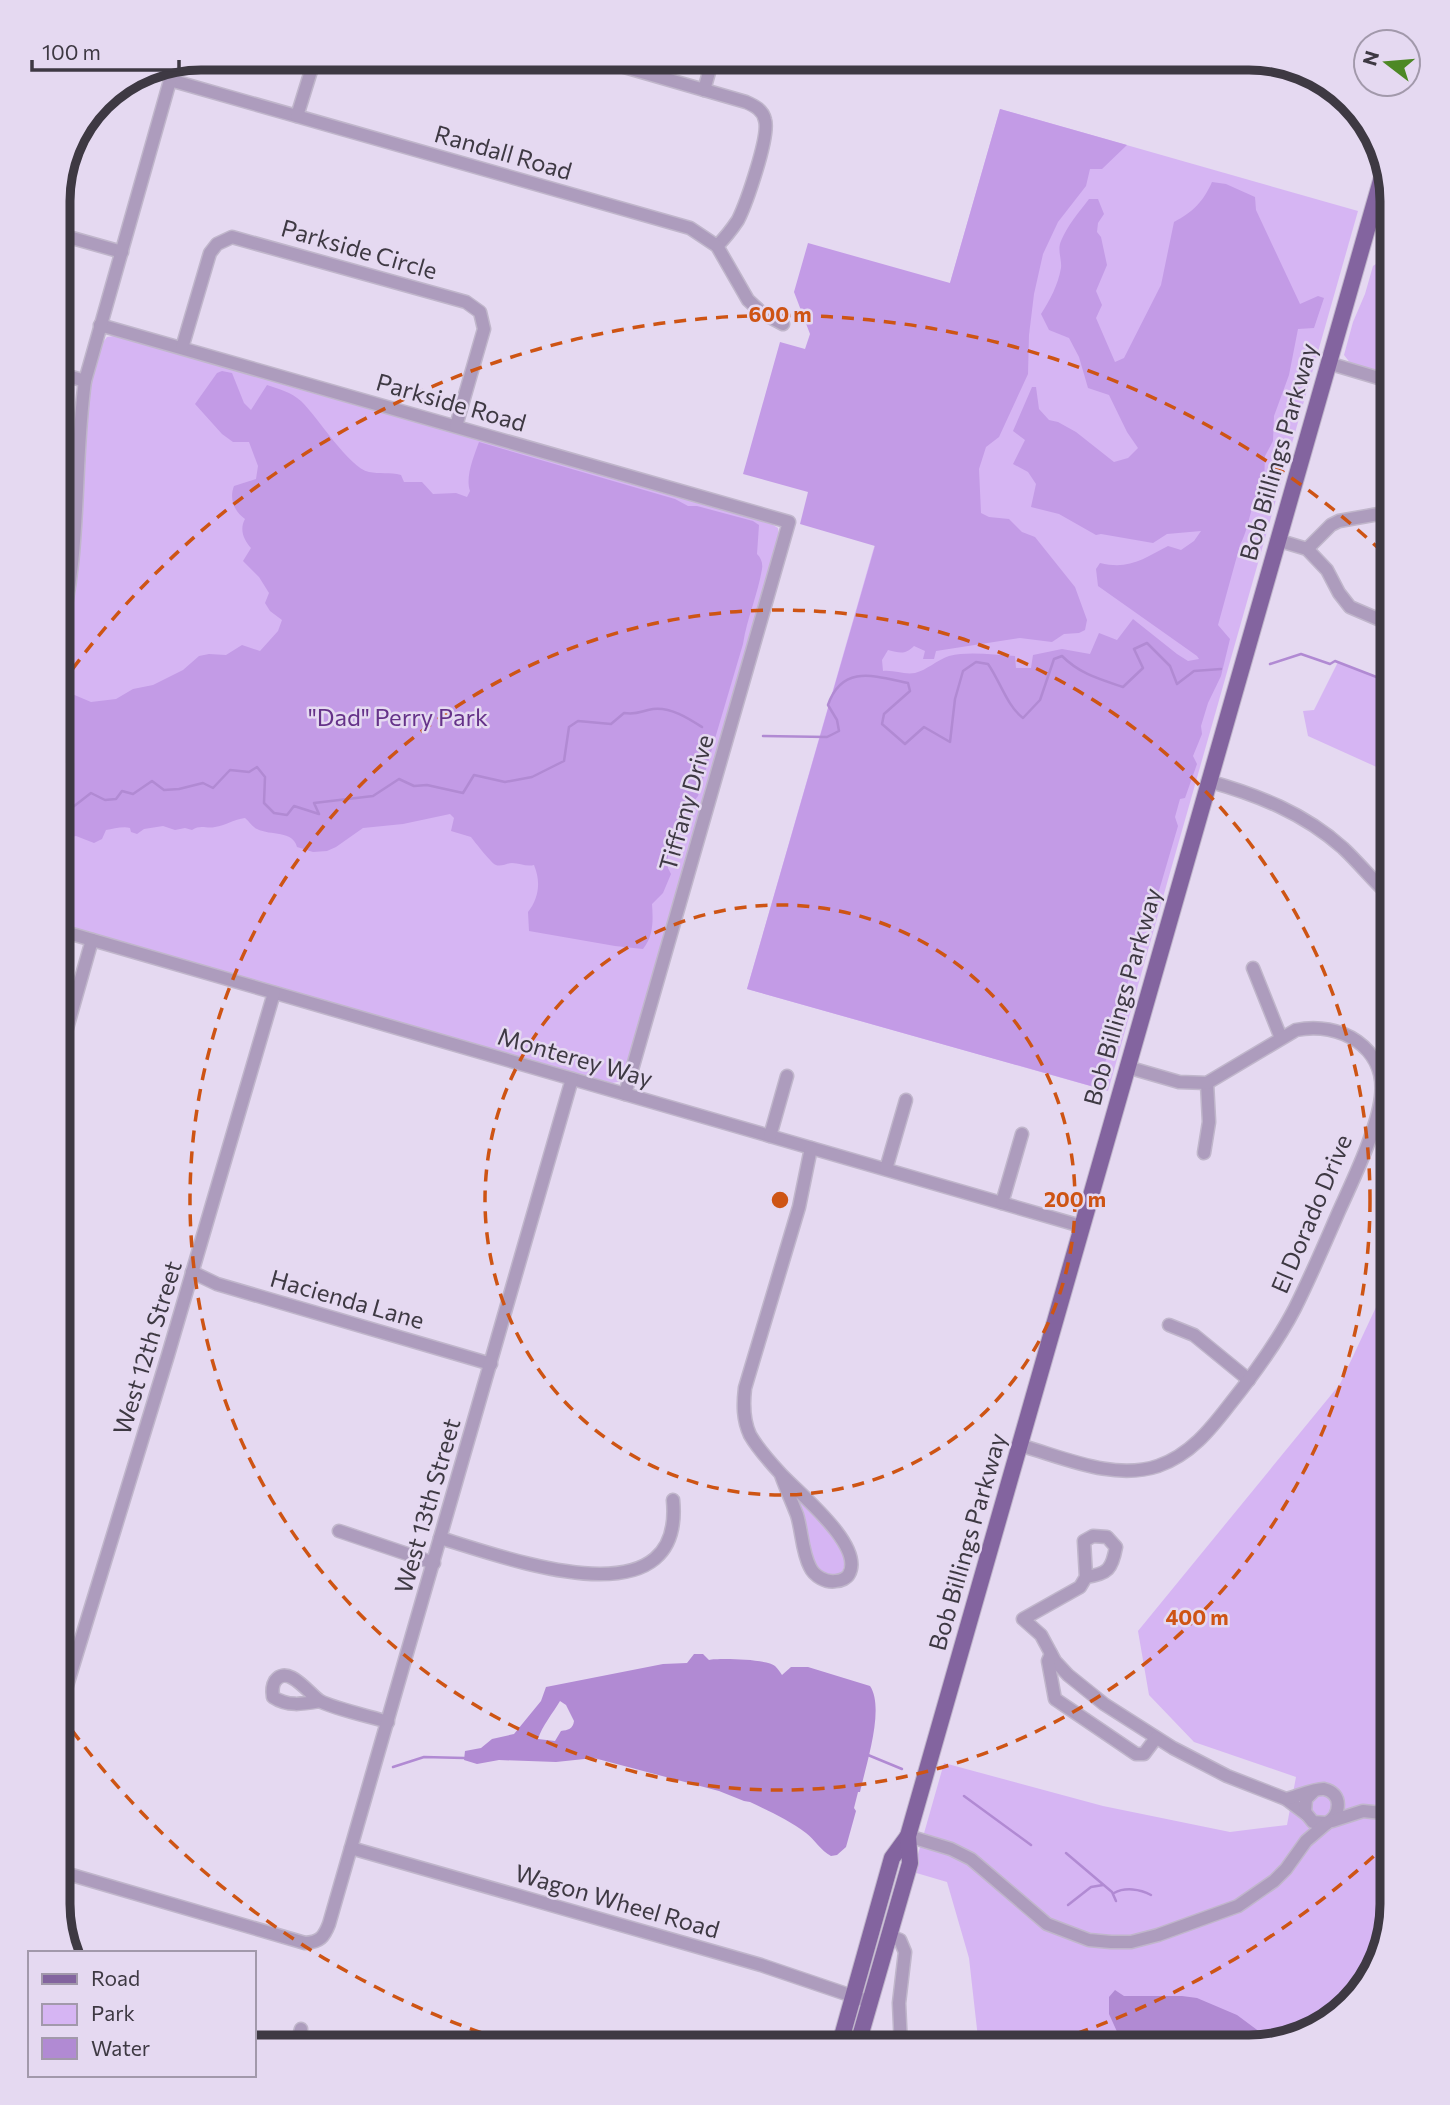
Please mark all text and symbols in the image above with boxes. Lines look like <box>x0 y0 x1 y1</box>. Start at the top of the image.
scale bar <box>32 28 178 72</box>
north arrow <box>1352 28 1422 98</box>
text: 100 m <box>42 39 101 64</box>
text: N <box>1357 48 1383 68</box>
street label: Randall Road <box>431 118 575 185</box>
street label: Parkside Circle <box>278 212 441 285</box>
text: 600 m <box>748 301 812 326</box>
street label: Bob Billings Parkway <box>1233 340 1322 564</box>
street label: Parkside Road <box>373 366 530 437</box>
park label: "Dad" Perry Park <box>308 702 488 731</box>
street label: Tiffany Drive <box>652 731 719 874</box>
street label: Bob Billings Parkway <box>1077 885 1166 1109</box>
street label: Monterey Way <box>495 1021 656 1093</box>
street label: El Dorado Drive <box>1264 1130 1357 1297</box>
text: 200 m <box>1044 1186 1106 1211</box>
centre of rings <box>768 1188 792 1212</box>
street label: West 12th Street <box>106 1257 187 1438</box>
street label: Hacienda Lane <box>267 1263 428 1334</box>
street label: West 13th Street <box>388 1415 465 1596</box>
street label: Bob Billings Parkway <box>922 1430 1011 1654</box>
text: 400 m <box>1165 1604 1229 1629</box>
street label: Wagon Wheel Road <box>512 1857 723 1944</box>
legend <box>28 1951 256 2077</box>
text: Road <box>91 1965 140 1990</box>
text: Park <box>91 2000 135 2025</box>
text: Water <box>91 2035 150 2060</box>

